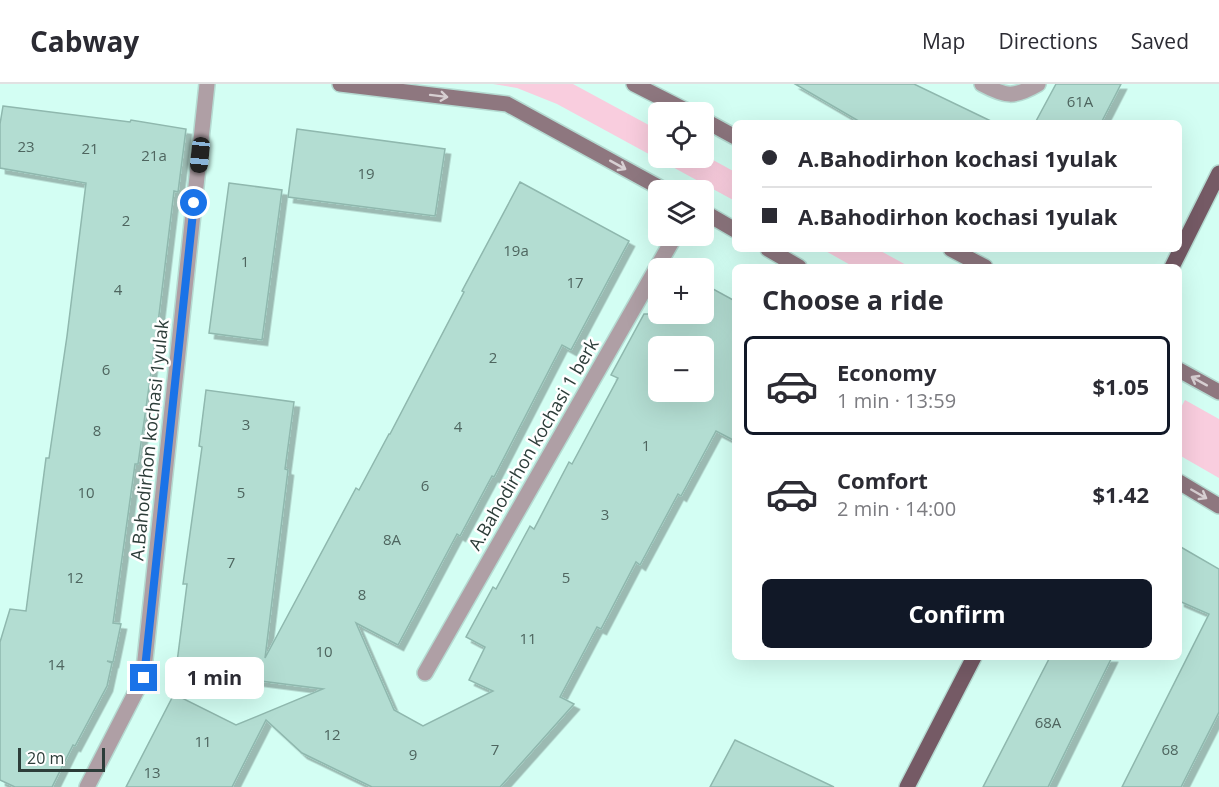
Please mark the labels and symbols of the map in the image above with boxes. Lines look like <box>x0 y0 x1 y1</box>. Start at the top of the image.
one-way arrow <box>429 91 449 102</box>
house number: 61A <box>1067 91 1094 111</box>
house number: 23 <box>17 136 35 156</box>
car <box>189 136 211 174</box>
house number: 21 <box>81 138 99 158</box>
house number: 21a <box>141 145 167 165</box>
one-way arrow <box>609 159 626 171</box>
house number: 19 <box>357 163 375 183</box>
route start <box>180 189 207 216</box>
house number: 2 <box>122 210 130 230</box>
house number: 19a <box>503 240 529 260</box>
house number: 1 <box>241 251 249 271</box>
house number: 17 <box>566 272 584 292</box>
house number: 4 <box>114 279 123 299</box>
street label: A.Bahodirhon kochasi 1yulak <box>124 318 174 562</box>
street label: A.Bahodirhon kochasi 1 berk <box>462 333 604 554</box>
house number: 2 <box>489 347 497 367</box>
house number: 6 <box>102 359 110 379</box>
one-way arrow <box>1191 375 1208 387</box>
house number: 3 <box>242 414 250 434</box>
house number: 4 <box>454 416 463 436</box>
house number: 8 <box>93 420 101 440</box>
house number: 1 <box>642 435 650 455</box>
house number: 6 <box>421 475 429 495</box>
house number: 10 <box>77 482 95 502</box>
house number: 5 <box>237 482 245 502</box>
one-way arrow <box>1190 488 1207 500</box>
house number: 3 <box>601 504 609 524</box>
house number: 8A <box>383 529 402 549</box>
house number: 7 <box>227 552 235 572</box>
house number: 12 <box>66 567 84 587</box>
house number: 5 <box>562 567 570 587</box>
house number: 8 <box>358 584 366 604</box>
house number: 11 <box>519 628 537 648</box>
house number: 10 <box>315 641 333 661</box>
house number: 14 <box>47 654 65 674</box>
callout: 1 min <box>165 657 264 699</box>
route end <box>130 664 157 691</box>
house number: 68А <box>1035 712 1062 732</box>
house number: 12 <box>323 724 341 744</box>
house number: 11 <box>194 731 212 751</box>
house number: 7 <box>491 739 499 759</box>
house number: 68 <box>1161 739 1179 759</box>
house number: 9 <box>409 744 417 764</box>
scale bar <box>18 745 105 772</box>
house number: 13 <box>143 762 161 782</box>

